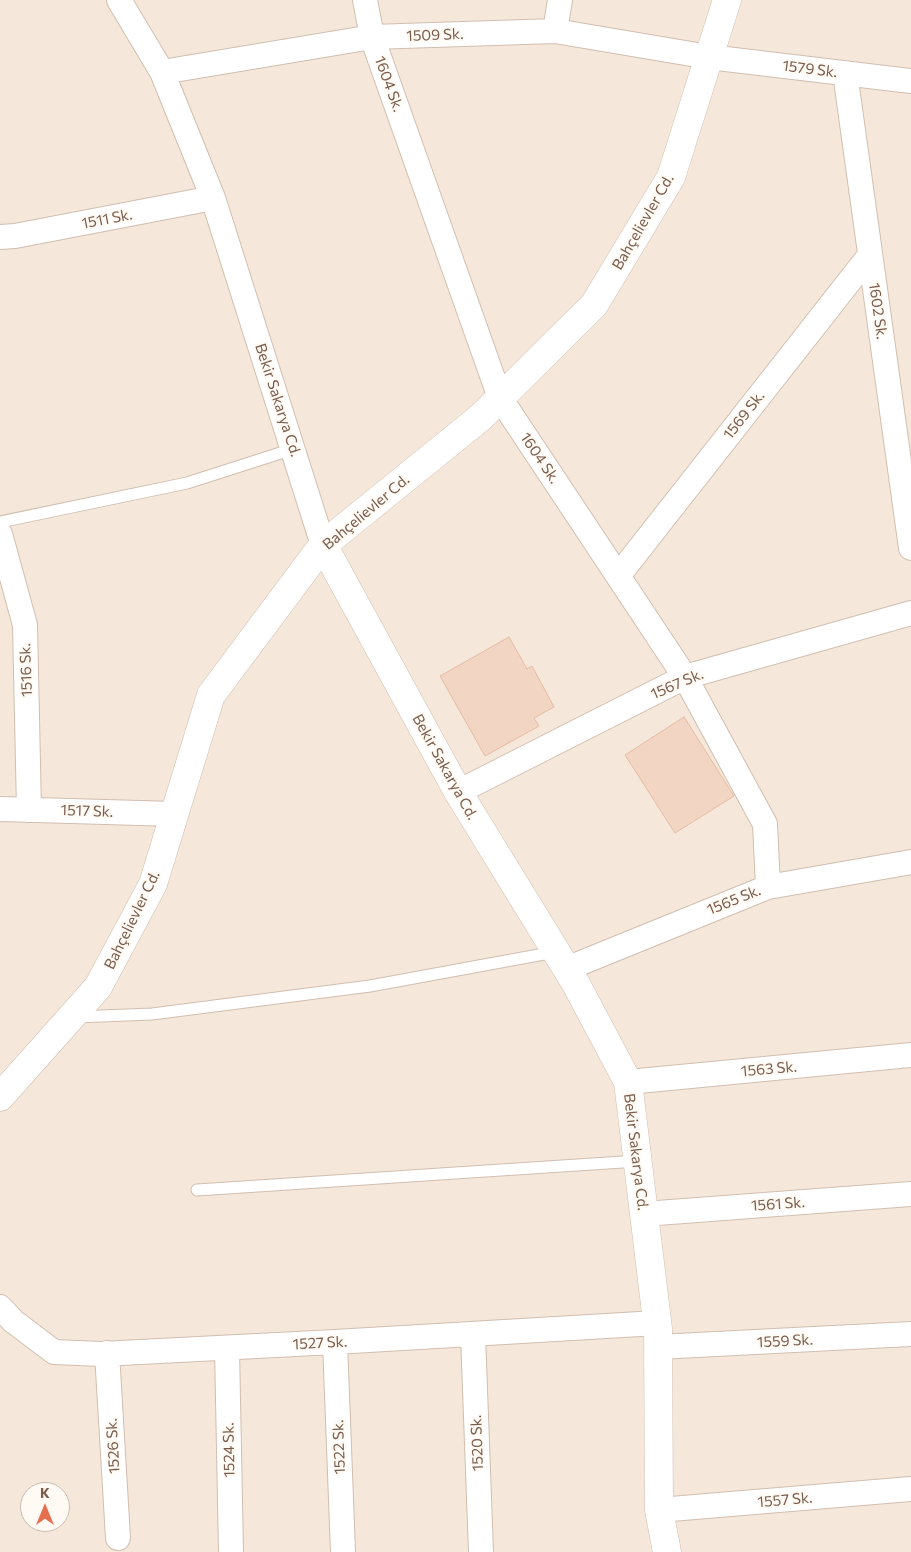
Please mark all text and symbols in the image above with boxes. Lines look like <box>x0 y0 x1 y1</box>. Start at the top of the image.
street label: 1509 Sk. <box>406 25 464 45</box>
street label: 1604 Sk. <box>371 54 407 114</box>
street label: 1579 Sk. <box>781 57 839 81</box>
street label: Bahçelievler Cd. <box>608 171 678 273</box>
street label: 1511 Sk. <box>80 205 134 233</box>
street label: 1602 Sk. <box>865 282 891 340</box>
street label: Bekir Sakarya Cd. <box>251 341 305 459</box>
street label: 1569 Sk. <box>720 387 768 443</box>
street label: 1604 Sk. <box>516 429 564 487</box>
street label: Bahçelievler Cd. <box>319 471 413 553</box>
street label: 1516 Sk. <box>16 643 36 697</box>
street label: 1567 Sk. <box>648 665 706 703</box>
street label: Bekir Sakarya Cd. <box>409 711 481 823</box>
street label: 1517 Sk. <box>60 801 114 821</box>
street label: Bahçelievler Cd. <box>100 868 164 972</box>
street label: 1565 Sk. <box>705 881 763 919</box>
street label: 1563 Sk. <box>740 1058 798 1080</box>
street label: Bekir Sakarya Cd. <box>620 1092 652 1212</box>
street label: 1561 Sk. <box>750 1193 806 1215</box>
street label: 1559 Sk. <box>757 1331 813 1351</box>
street label: 1527 Sk. <box>292 1333 348 1353</box>
street label: 1520 Sk. <box>467 1414 487 1472</box>
street label: 1526 Sk. <box>103 1418 123 1474</box>
street label: 1522 Sk. <box>329 1419 349 1475</box>
street label: 1524 Sk. <box>220 1422 238 1478</box>
north arrow <box>20 1482 70 1532</box>
text: K <box>40 1484 50 1501</box>
street label: 1557 Sk. <box>757 1489 813 1511</box>

